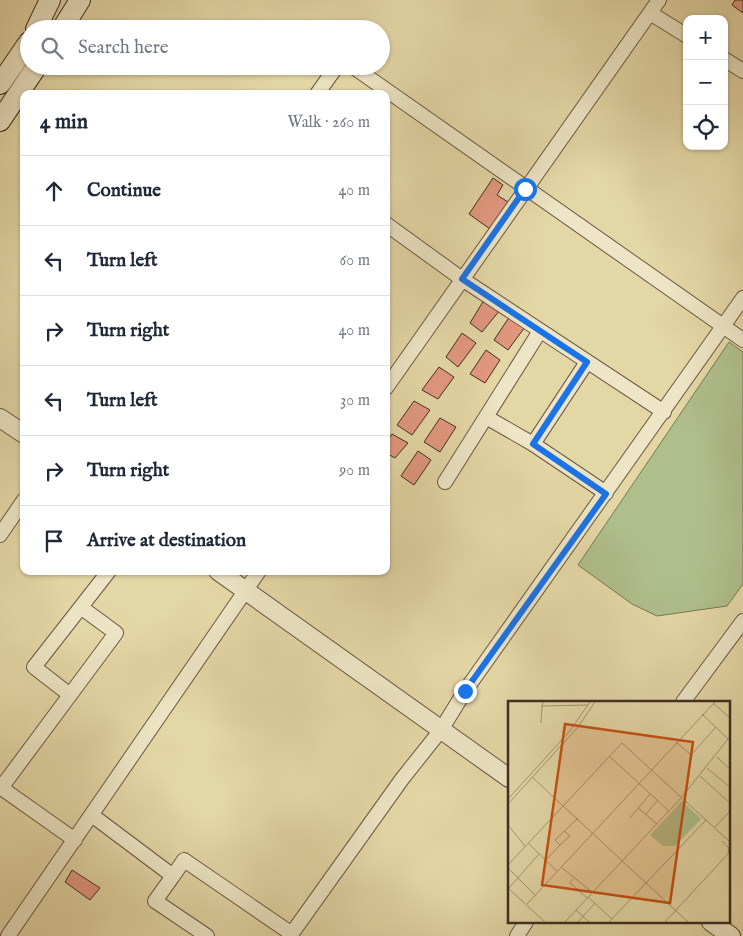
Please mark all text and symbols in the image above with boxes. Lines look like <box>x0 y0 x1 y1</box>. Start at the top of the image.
map controls <box>683 15 728 150</box>
button: + <box>683 15 728 60</box>
search box <box>20 20 390 75</box>
icon: search <box>38 34 66 62</box>
text: Search here <box>78 36 169 60</box>
button: − <box>683 60 728 105</box>
button: locate <box>683 105 728 150</box>
text: 4 min <box>40 109 88 136</box>
text: Walk · 260 m <box>287 113 370 133</box>
icon: ahead <box>40 177 68 205</box>
route start <box>514 178 537 201</box>
text: Continue <box>87 179 161 203</box>
text: 40 m <box>338 181 370 201</box>
icon: left <box>40 247 68 275</box>
text: Turn left <box>87 249 158 273</box>
text: 60 m <box>340 251 370 271</box>
icon: right <box>40 317 68 345</box>
text: Turn right <box>87 319 169 343</box>
text: 40 m <box>338 321 370 341</box>
icon: left <box>40 387 68 415</box>
text: Turn left <box>87 389 158 413</box>
text: 30 m <box>340 391 370 411</box>
icon: right <box>40 457 68 485</box>
text: Turn right <box>87 459 169 483</box>
text: 90 m <box>339 461 370 481</box>
icon: arrive <box>40 527 68 555</box>
text: Arrive at destination <box>87 529 246 553</box>
route end <box>454 680 477 703</box>
inset map <box>508 701 730 924</box>

